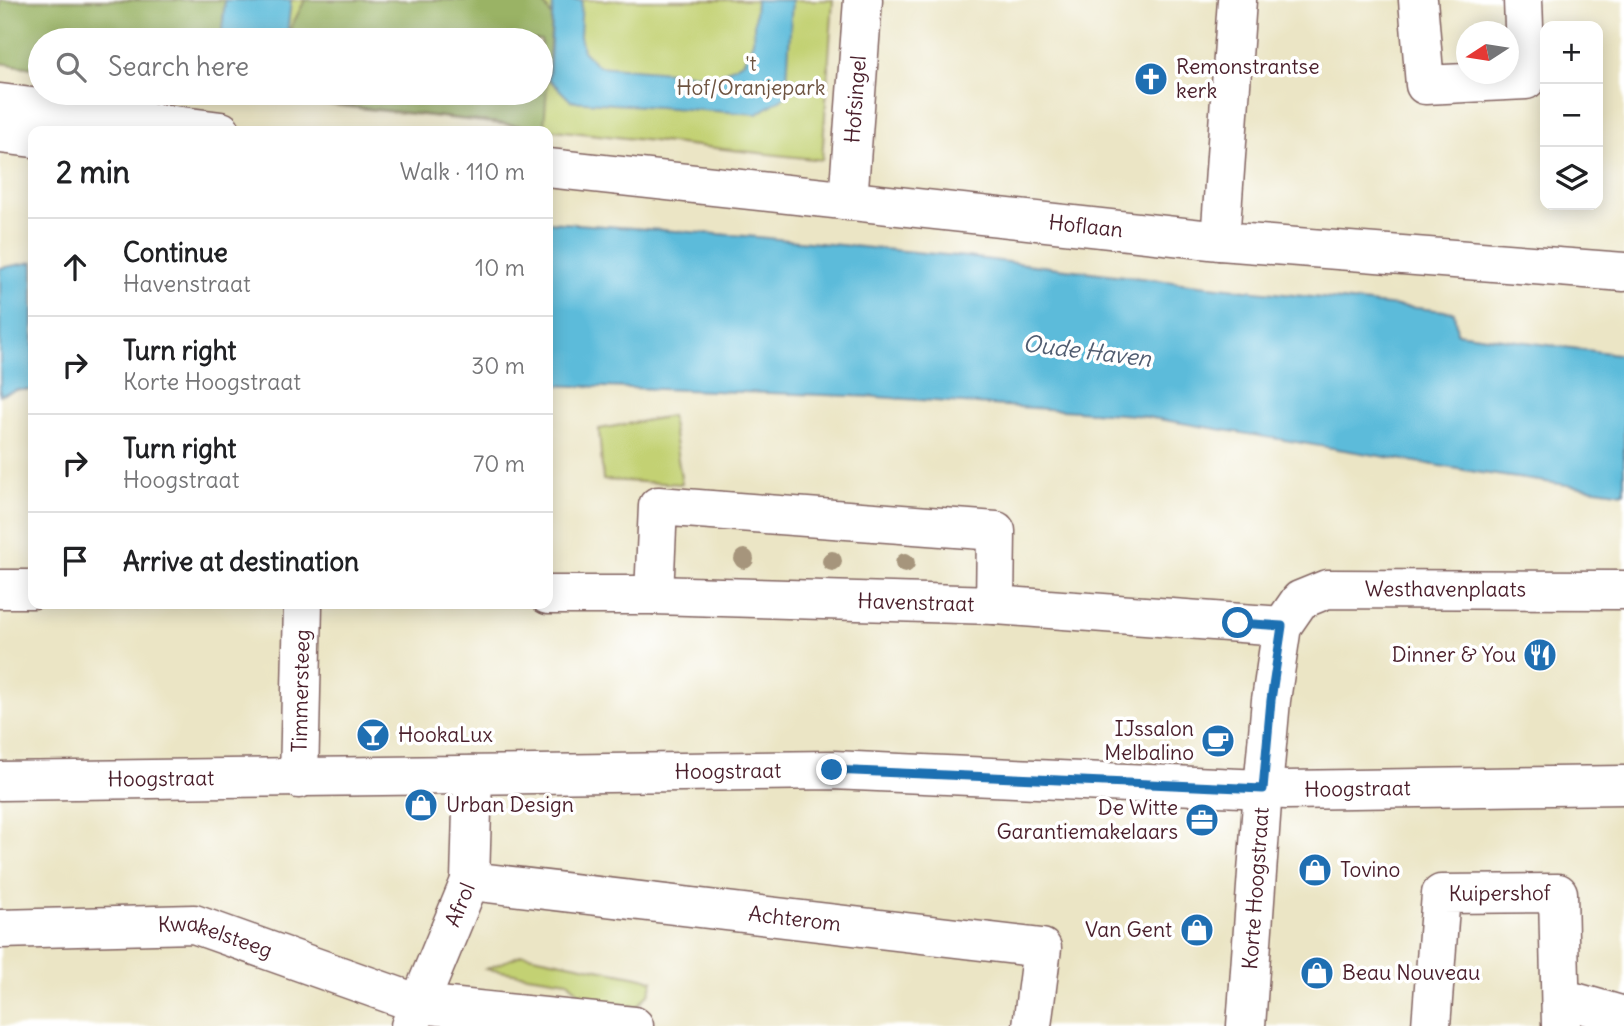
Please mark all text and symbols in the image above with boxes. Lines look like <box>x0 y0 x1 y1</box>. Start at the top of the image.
north arrow <box>1456 21 1519 84</box>
map controls <box>1540 21 1603 210</box>
button: + <box>1540 21 1603 84</box>
search box <box>28 28 553 105</box>
icon: search <box>52 48 90 86</box>
text: Search here <box>108 50 249 83</box>
park label: 't Hof/Oranjepark <box>677 50 825 101</box>
place label: Remonstrantse kerk <box>1176 53 1320 104</box>
street label: Hofsingel <box>838 54 872 144</box>
church icon: Remonstrantse kerk <box>1132 60 1170 98</box>
button: − <box>1540 84 1603 147</box>
button: layers <box>1540 147 1603 210</box>
text: 2 min <box>56 153 130 191</box>
text: Walk · 110 m <box>400 157 525 186</box>
street label: Hoflaan <box>1047 208 1124 243</box>
text: Continue <box>123 236 228 269</box>
icon: ahead <box>56 248 94 286</box>
text: 10 m <box>475 253 525 282</box>
text: Havenstraat <box>123 269 251 298</box>
water label: Oude Haven <box>1021 328 1153 373</box>
text: Turn right <box>123 334 236 367</box>
icon: right <box>56 346 94 384</box>
text: 30 m <box>471 351 525 380</box>
text: Korte Hoogstraat <box>123 367 301 396</box>
text: Turn right <box>123 432 236 465</box>
icon: right <box>56 444 94 482</box>
text: 70 m <box>473 449 525 478</box>
text: Hoogstraat <box>123 465 239 494</box>
icon: arrive <box>56 542 94 580</box>
text: Arrive at destination <box>123 545 359 578</box>
street label: Westhavenplaats <box>1365 575 1526 603</box>
street label: Havenstraat <box>857 587 975 617</box>
route start <box>1222 607 1253 638</box>
street label: Timmersteeg <box>286 629 315 753</box>
restaurant icon: Dinner & You <box>1521 636 1559 674</box>
place label: Dinner & You <box>1392 641 1516 668</box>
place label: IJssalon Melbalino <box>1104 715 1194 766</box>
bar icon: HookaLux <box>354 716 392 754</box>
place label: HookaLux <box>398 721 493 748</box>
cafe icon: IJssalon Melbalino <box>1199 722 1237 760</box>
route end <box>816 754 847 785</box>
street label: Hoogstraat <box>675 757 781 785</box>
street label: Hoogstraat <box>108 764 214 793</box>
street label: Hoogstraat <box>1304 774 1411 803</box>
shop icon: Urban Design <box>402 786 440 824</box>
place label: Urban Design <box>446 791 574 818</box>
place label: De Witte Garantiemakelaars <box>996 794 1178 845</box>
office icon: De Witte Garantiemakelaars <box>1183 801 1221 839</box>
street label: Korte Hoogstraat <box>1236 806 1275 970</box>
shop icon: Tovino <box>1296 851 1334 889</box>
place label: Tovino <box>1340 856 1400 883</box>
street label: Afrol <box>439 879 481 931</box>
street label: Kuipershof <box>1449 879 1552 907</box>
street label: Achterom <box>747 900 843 937</box>
street label: Kwakelsteeg <box>157 910 276 964</box>
shop icon: Van Gent <box>1178 911 1216 949</box>
place label: Van Gent <box>1085 916 1172 943</box>
shop icon: Beau Nouveau <box>1298 954 1336 992</box>
place label: Beau Nouveau <box>1342 959 1480 986</box>

